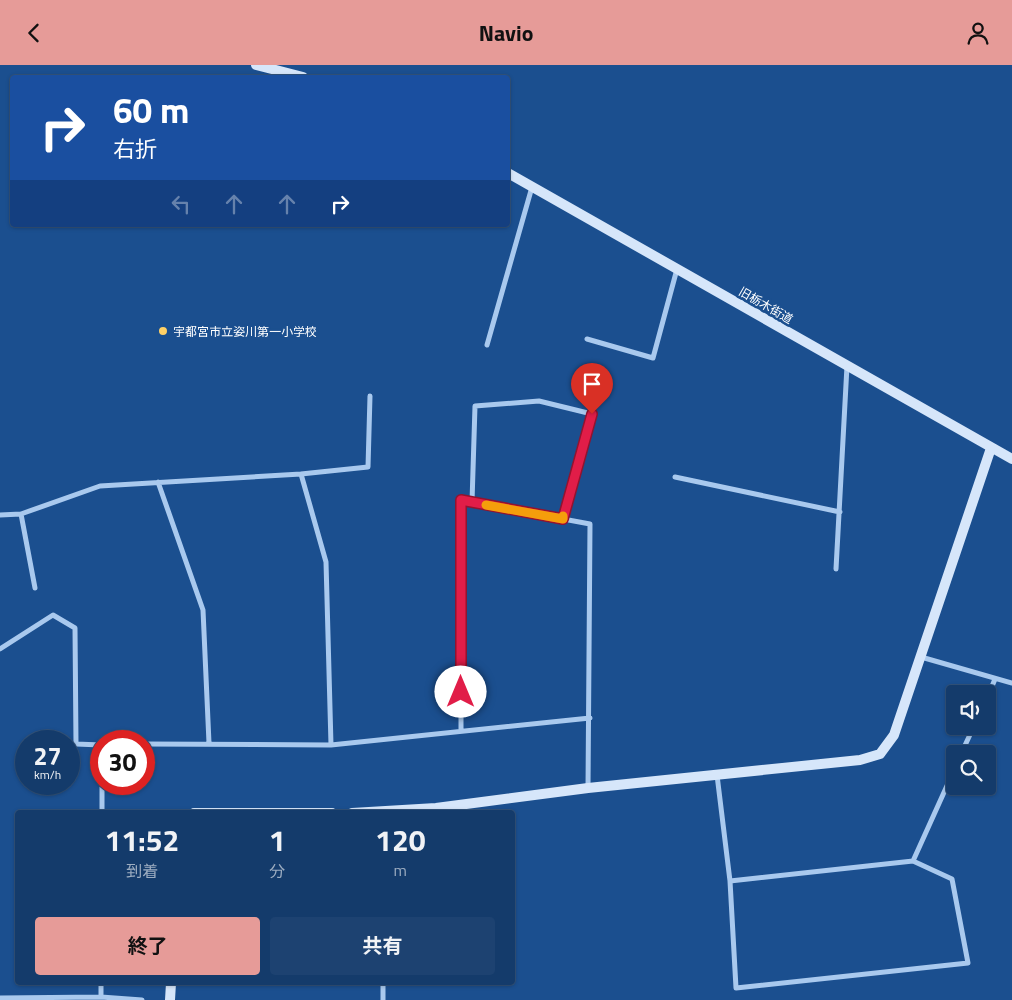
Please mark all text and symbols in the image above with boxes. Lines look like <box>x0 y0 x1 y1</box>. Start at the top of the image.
text: Navio <box>479 16 533 50</box>
icon: back <box>20 19 48 47</box>
icon: person <box>964 19 992 47</box>
text: 60 m <box>113 83 189 137</box>
icon: right <box>30 95 95 160</box>
text: 右折 <box>113 132 157 166</box>
icon: left <box>167 190 195 218</box>
icon: ahead <box>220 190 248 218</box>
icon: ahead <box>273 190 301 218</box>
icon: right <box>326 190 354 218</box>
street label: 旧栃木街道 <box>735 282 797 328</box>
place label: 宇都宮市立姿川第一小学校 <box>173 322 317 341</box>
marker: 宇都宮市立姿川第一小学校 <box>157 325 169 337</box>
pin <box>571 363 613 414</box>
icon: arrive <box>578 370 606 398</box>
position arrow <box>434 665 486 717</box>
map controls <box>946 685 996 795</box>
button: sound <box>946 685 996 735</box>
speed limit sign: 30 <box>90 730 155 795</box>
text: 27 <box>33 737 62 775</box>
button: search <box>946 745 996 795</box>
text: km/h <box>34 765 61 784</box>
text: 11:52 <box>104 817 179 863</box>
text: 1 <box>269 817 286 863</box>
text: 120 <box>375 817 426 863</box>
text: m <box>394 858 407 882</box>
text: 到着 <box>126 859 158 883</box>
text: 分 <box>269 859 285 883</box>
button: 終了 <box>35 917 260 975</box>
button: 共有 <box>270 917 495 975</box>

